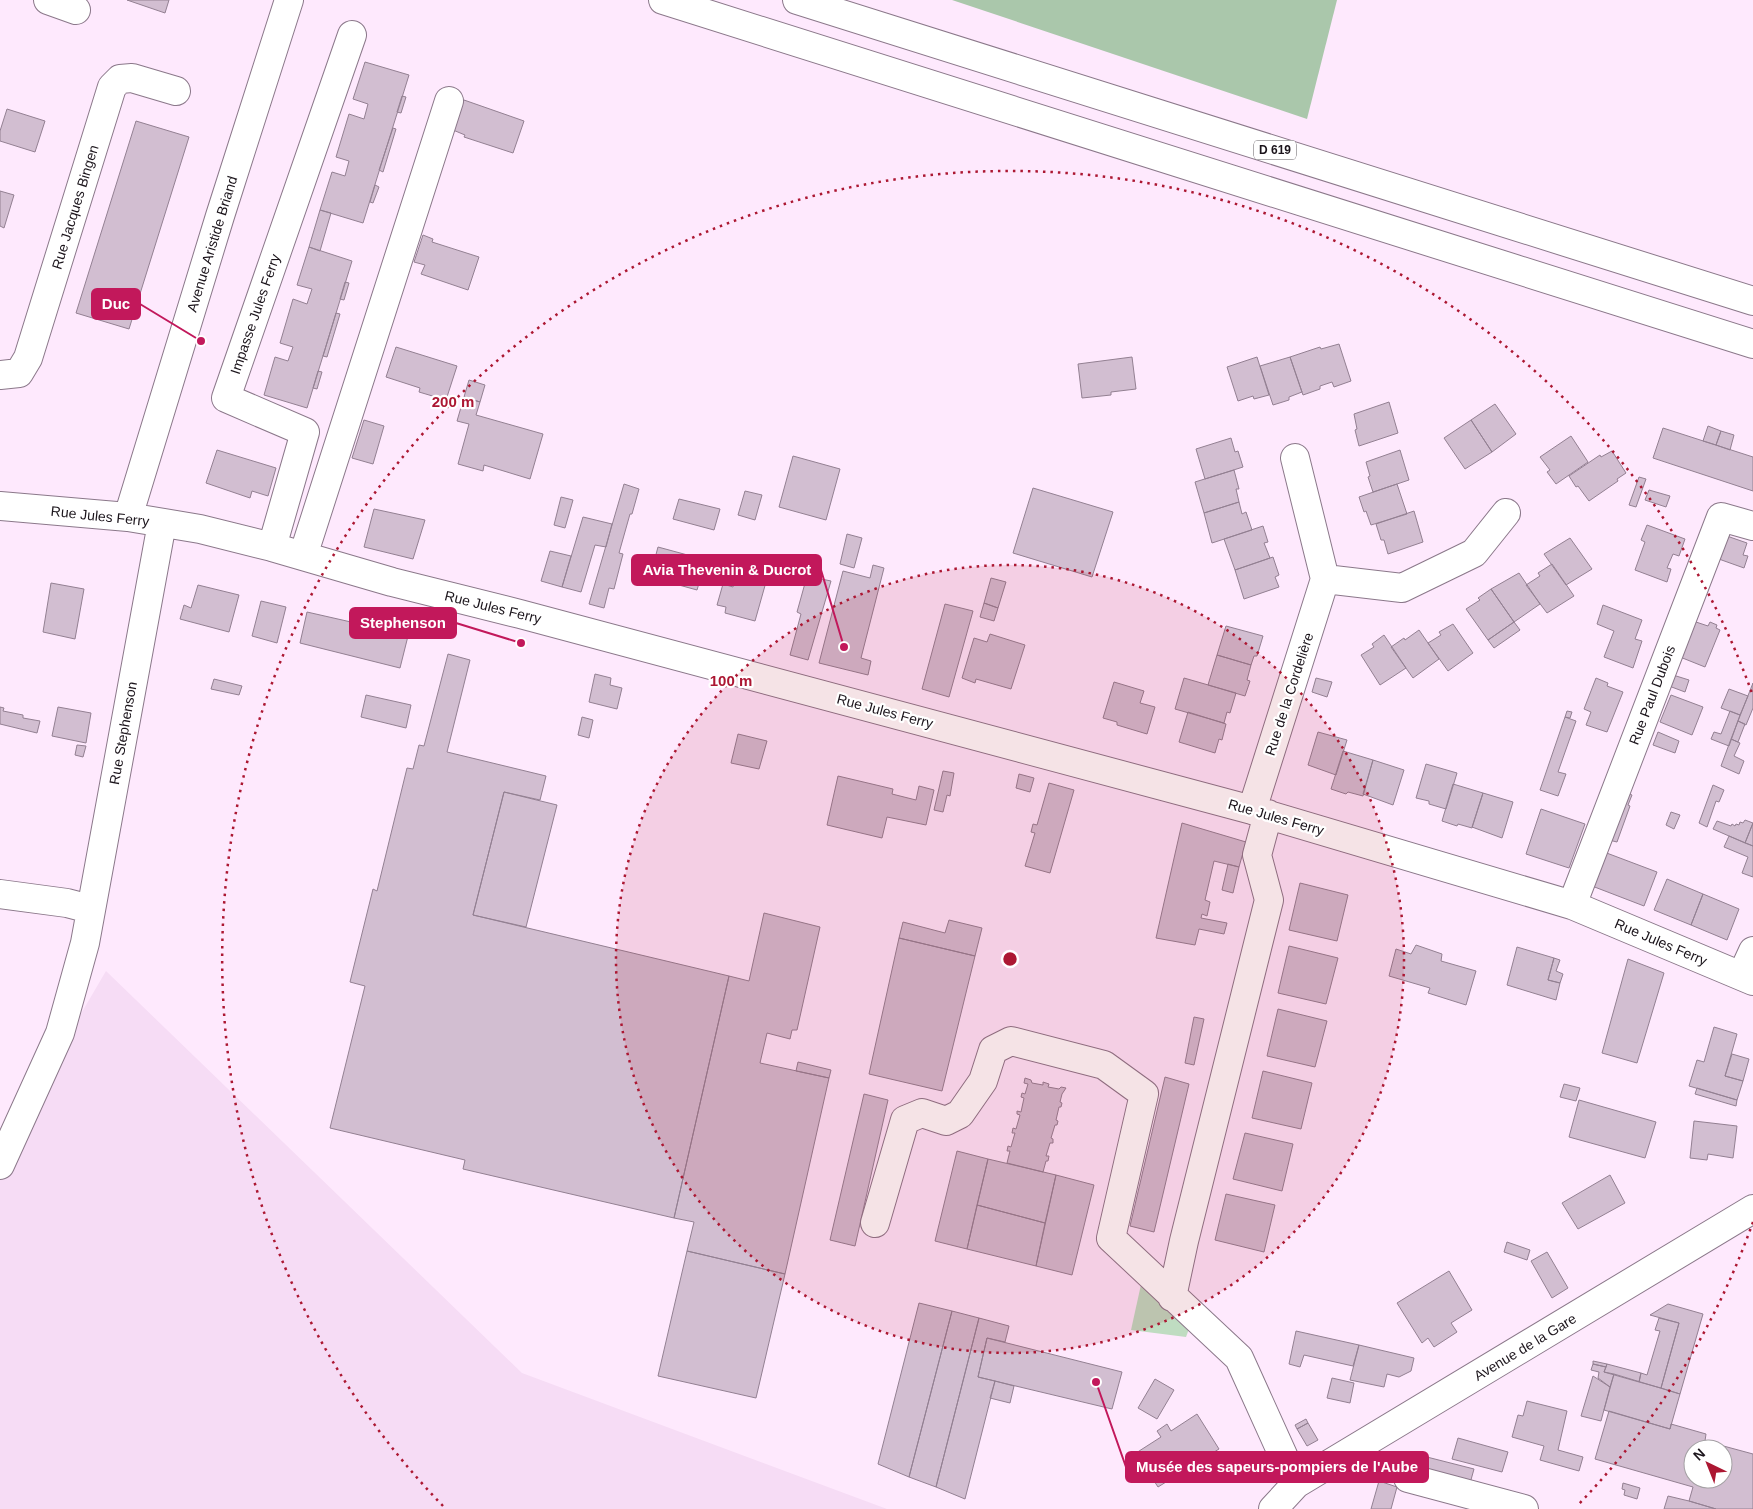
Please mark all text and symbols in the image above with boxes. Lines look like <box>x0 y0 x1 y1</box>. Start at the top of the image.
road number: D 619 <box>1254 140 1296 160</box>
street label: Rue Jacques Bingen <box>48 143 102 271</box>
street label: Avenue Aristide Briand <box>184 174 240 314</box>
street label: Impasse Jules Ferry <box>227 252 283 376</box>
callout: Duc <box>92 289 140 319</box>
text: Duc <box>102 295 130 312</box>
text: 200 m <box>432 393 474 410</box>
street label: Rue Jules Ferry <box>50 503 150 529</box>
callout: Avia Thevenin & Ducrot <box>632 555 821 585</box>
text: Avia Thevenin & Ducrot <box>643 561 811 578</box>
street label: Rue Jules Ferry <box>443 587 543 627</box>
callout: Stephenson <box>350 608 456 638</box>
text: Stephenson <box>360 614 446 631</box>
street label: Rue de la Cordelière <box>1262 630 1317 758</box>
street label: Rue Paul Dubois <box>1626 643 1678 747</box>
text: 100 m <box>710 672 752 689</box>
street label: Rue Stephenson <box>106 680 140 786</box>
street label: Rue Jules Ferry <box>835 690 935 732</box>
street label: Rue Jules Ferry <box>1226 796 1326 838</box>
street label: Rue Jules Ferry <box>1612 915 1710 969</box>
centre of rings <box>1001 950 1019 968</box>
street label: Avenue de la Gare <box>1471 1310 1579 1384</box>
north arrow <box>1683 1439 1733 1489</box>
text: N <box>1690 1445 1708 1464</box>
callout: Musée des sapeurs-pompiers de l'Aube <box>1126 1452 1428 1482</box>
text: Musée des sapeurs-pompiers de l'Aube <box>1136 1458 1418 1475</box>

